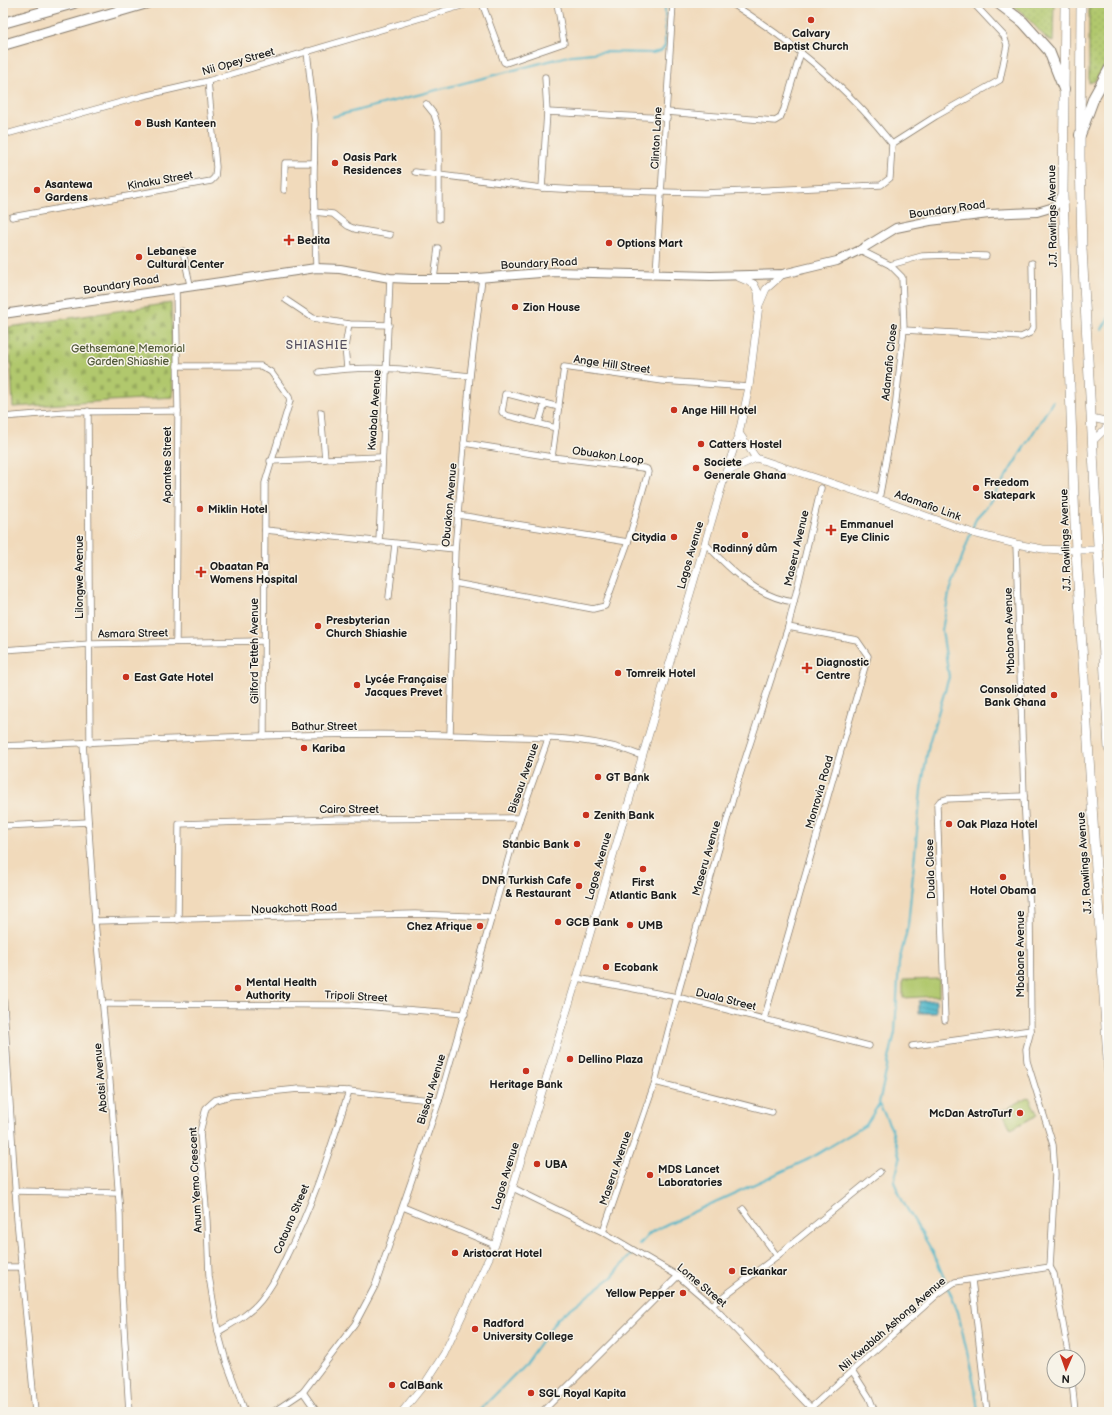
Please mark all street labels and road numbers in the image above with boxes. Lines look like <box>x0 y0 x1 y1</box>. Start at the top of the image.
street label: Nii Opey Street <box>200 45 276 78</box>
street label: Clinton Lane <box>648 106 665 170</box>
street label: J.J. Rawlings Avenue <box>1045 164 1060 267</box>
street label: Kinaku Street <box>126 168 195 193</box>
street label: Boundary Road <box>908 198 986 221</box>
street label: Boundary Road <box>500 255 578 272</box>
street label: Boundary Road <box>82 272 160 297</box>
street label: Adamafio Close <box>879 322 900 401</box>
street label: Ange Hill Street <box>573 353 652 376</box>
street label: Kwabala Avenue <box>365 369 384 451</box>
street label: Apamtse Street <box>161 426 174 503</box>
street label: Obuakon Loop <box>571 444 645 467</box>
street label: Obuakon Avenue <box>439 462 460 548</box>
street label: Adamafio Link <box>893 487 963 524</box>
street label: J.J. Rawlings Avenue <box>1057 488 1074 591</box>
street label: Maseru Avenue <box>781 508 812 587</box>
street label: Lagos Avenue <box>675 519 707 591</box>
street label: Lilongwe Avenue <box>73 535 86 619</box>
street label: Mbabane Avenue <box>1001 587 1018 675</box>
street label: Gilford Tetteh Avenue <box>248 597 261 704</box>
street label: Asmara Street <box>98 626 169 641</box>
street label: Bathur Street <box>291 720 358 733</box>
street label: Bissau Avenue <box>505 741 542 815</box>
street label: Monrovia Road <box>803 754 836 830</box>
street label: Cairo Street <box>319 803 379 816</box>
street label: J.J. Rawlings Avenue <box>1074 811 1095 915</box>
street label: Maseru Avenue <box>690 819 724 897</box>
street label: Lagos Avenue <box>583 830 615 902</box>
street label: Duala Close <box>923 838 938 899</box>
street label: Nouakchott Road <box>251 900 337 917</box>
street label: Mbabane Avenue <box>1014 910 1027 997</box>
street label: Duala Street <box>694 986 758 1013</box>
street label: Tripoli Street <box>324 988 389 1005</box>
street label: Abotsi Avenue <box>91 1042 110 1113</box>
street label: Bissau Avenue <box>415 1052 449 1126</box>
street label: Anum Yemo Crescent <box>186 1126 205 1233</box>
street label: Maseru Avenue <box>597 1129 634 1207</box>
street label: Lagos Avenue <box>489 1140 522 1212</box>
street label: Cotouno Street <box>271 1182 312 1256</box>
street label: Lome Street <box>674 1261 730 1310</box>
street label: Nii Kwablah Ashong Avenue <box>836 1274 949 1374</box>

